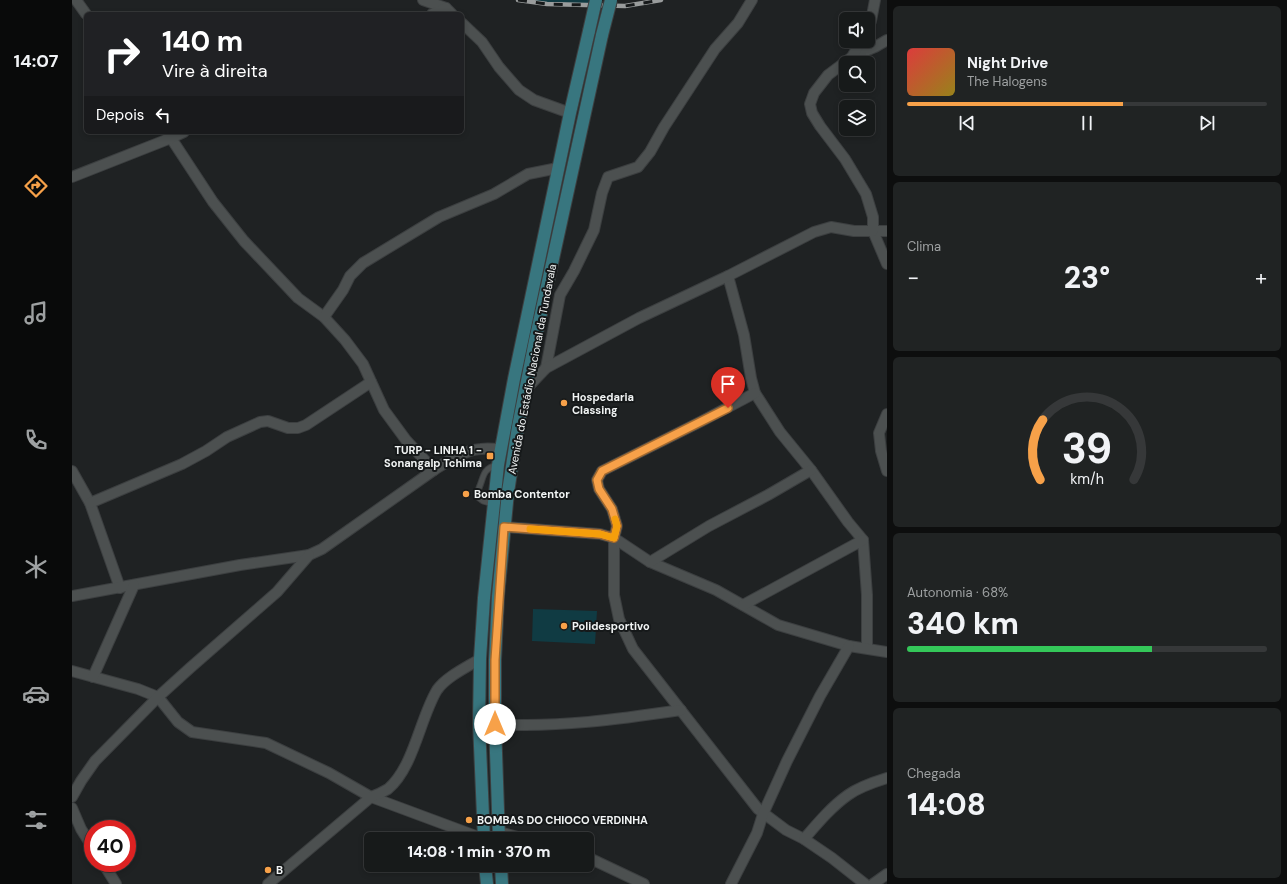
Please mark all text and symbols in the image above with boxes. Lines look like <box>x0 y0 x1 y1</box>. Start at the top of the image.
map controls <box>839 12 875 136</box>
button: sound <box>839 12 875 48</box>
text: 140 m <box>162 23 243 60</box>
icon: right <box>96 28 148 80</box>
text: 14:07 <box>13 49 59 73</box>
text: Night Drive <box>967 53 1048 73</box>
button: search <box>839 56 875 92</box>
text: Vire à direita <box>162 59 268 83</box>
text: The Halogens <box>967 73 1047 90</box>
button: layers <box>839 100 875 136</box>
icon: left <box>152 104 174 126</box>
text: Depois <box>96 105 144 125</box>
icon: previous <box>956 112 978 134</box>
icon: pause <box>1076 112 1098 134</box>
icon: next <box>1196 112 1218 134</box>
icon: directions <box>22 172 50 200</box>
text: Clima <box>907 238 941 255</box>
text: 23° <box>1064 258 1110 297</box>
street label: Avenida do Estádio Nacional da Tundavala <box>505 263 559 475</box>
text: − <box>907 263 919 292</box>
text: + <box>1255 263 1267 292</box>
icon: music <box>22 299 50 327</box>
pin <box>711 367 745 408</box>
icon: arrive <box>717 373 739 395</box>
place label: Hospedaria Classing <box>572 390 634 417</box>
marker: Hospedaria Classing <box>559 398 569 408</box>
text: 39 <box>1062 422 1112 476</box>
icon: phone <box>22 426 50 454</box>
place label: TURP - LINHA 1 - Sonangalp Tchima <box>384 443 482 470</box>
marker: TURP - LINHA 1 - Sonangalp Tchima <box>485 451 495 461</box>
text: km/h <box>1070 470 1104 488</box>
place label: Bomba Contentor <box>474 487 570 501</box>
marker: Bomba Contentor <box>461 489 471 499</box>
icon: climate <box>22 553 50 581</box>
text: Autonomia · 68% <box>907 584 1008 601</box>
text: 340 km <box>907 604 1019 643</box>
place label: Polidesportivo <box>572 619 650 633</box>
marker: Polidesportivo <box>559 621 569 631</box>
icon: car <box>22 680 50 708</box>
position arrow <box>474 703 516 745</box>
text: Chegada <box>907 765 961 782</box>
text: 14:08 <box>907 785 986 824</box>
icon: filters <box>22 806 50 834</box>
place label: BOMBAS DO CHIOCO VERDINHA <box>477 813 648 827</box>
marker: BOMBAS DO CHIOCO VERDINHA <box>464 815 474 825</box>
speed limit sign: 40 <box>84 820 136 872</box>
text: 14:08 · 1 min · 370 m <box>408 842 550 862</box>
place label: B <box>276 863 283 877</box>
marker: B <box>263 865 273 875</box>

